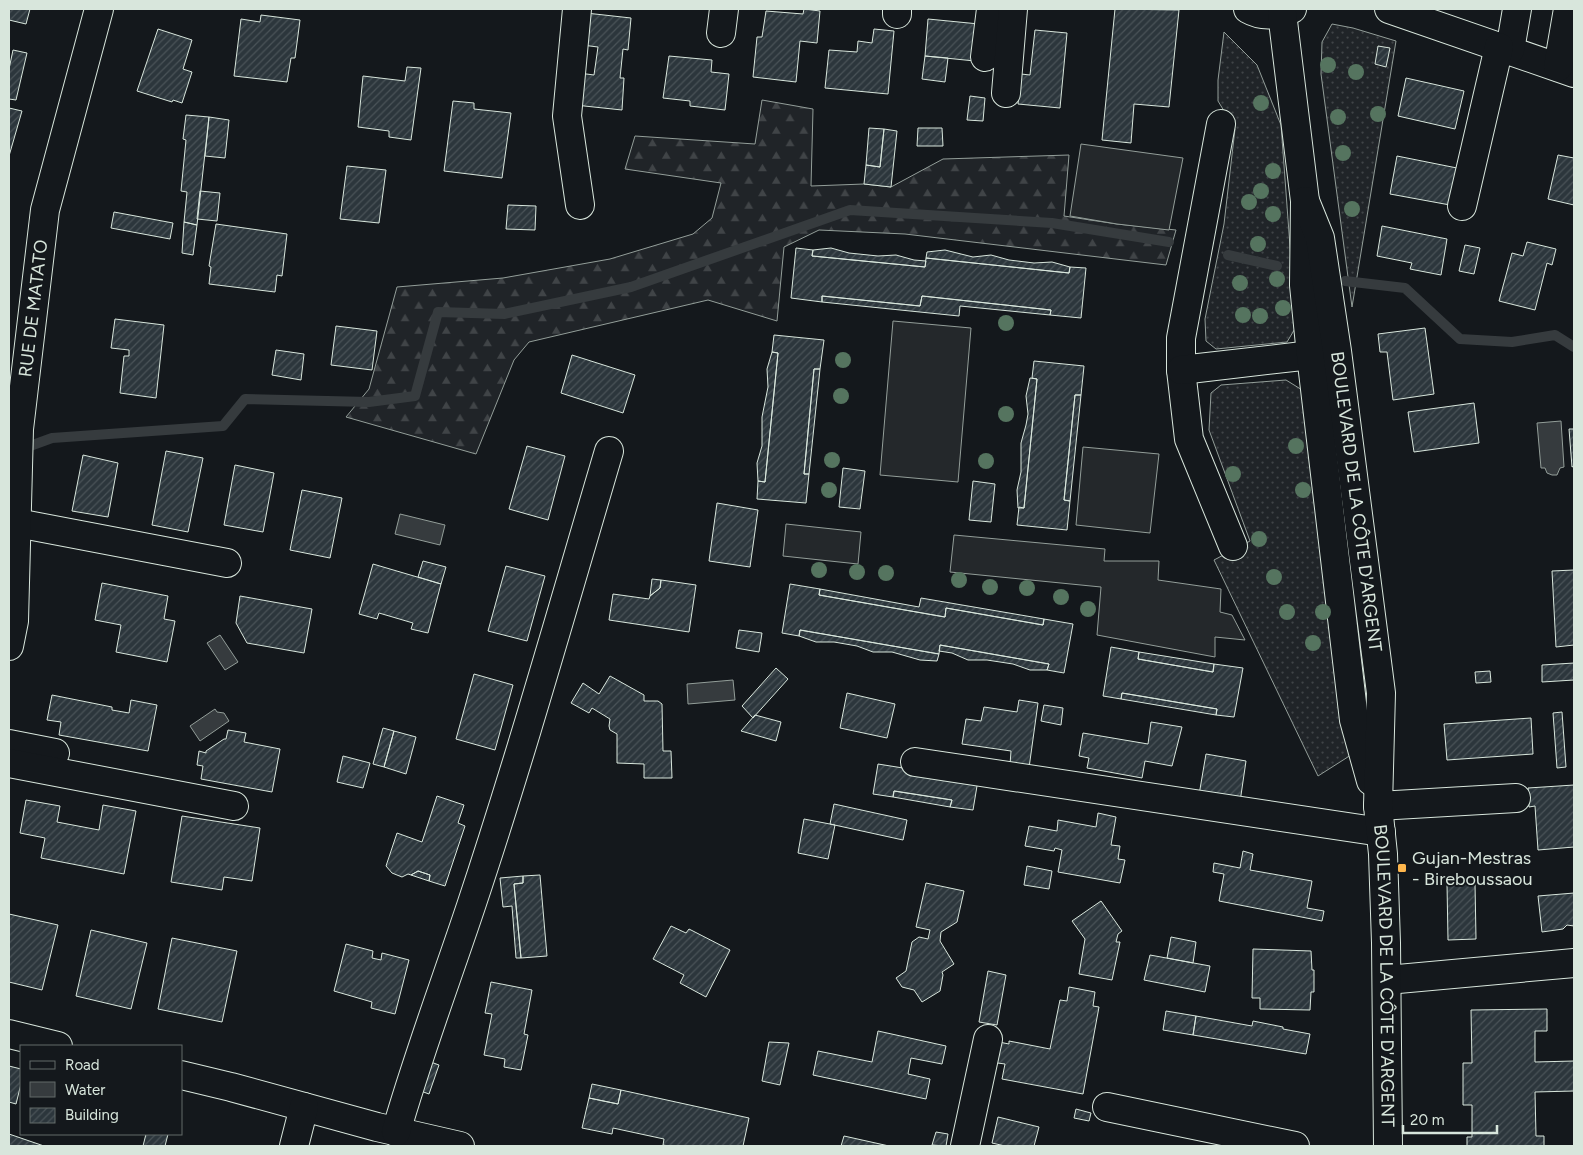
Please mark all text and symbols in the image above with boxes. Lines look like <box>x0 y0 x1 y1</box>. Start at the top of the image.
street label: RUE DE MATATO <box>14 238 52 378</box>
street label: BOULEVARD DE LA CÔTE D'ARGENT <box>1326 350 1387 653</box>
street label: BOULEVARD DE LA CÔTE D'ARGENT <box>1369 823 1399 1127</box>
place label: Gujan-Mestras - Bireboussaou <box>1412 847 1533 890</box>
marker: Gujan-Mestras - Bireboussaou <box>1396 862 1408 874</box>
legend <box>20 1045 182 1135</box>
text: Road <box>65 1056 100 1074</box>
text: Water <box>65 1081 105 1099</box>
scale bar <box>1403 1102 1497 1134</box>
text: Building <box>65 1106 119 1124</box>
text: 20 m <box>1410 1111 1444 1129</box>

